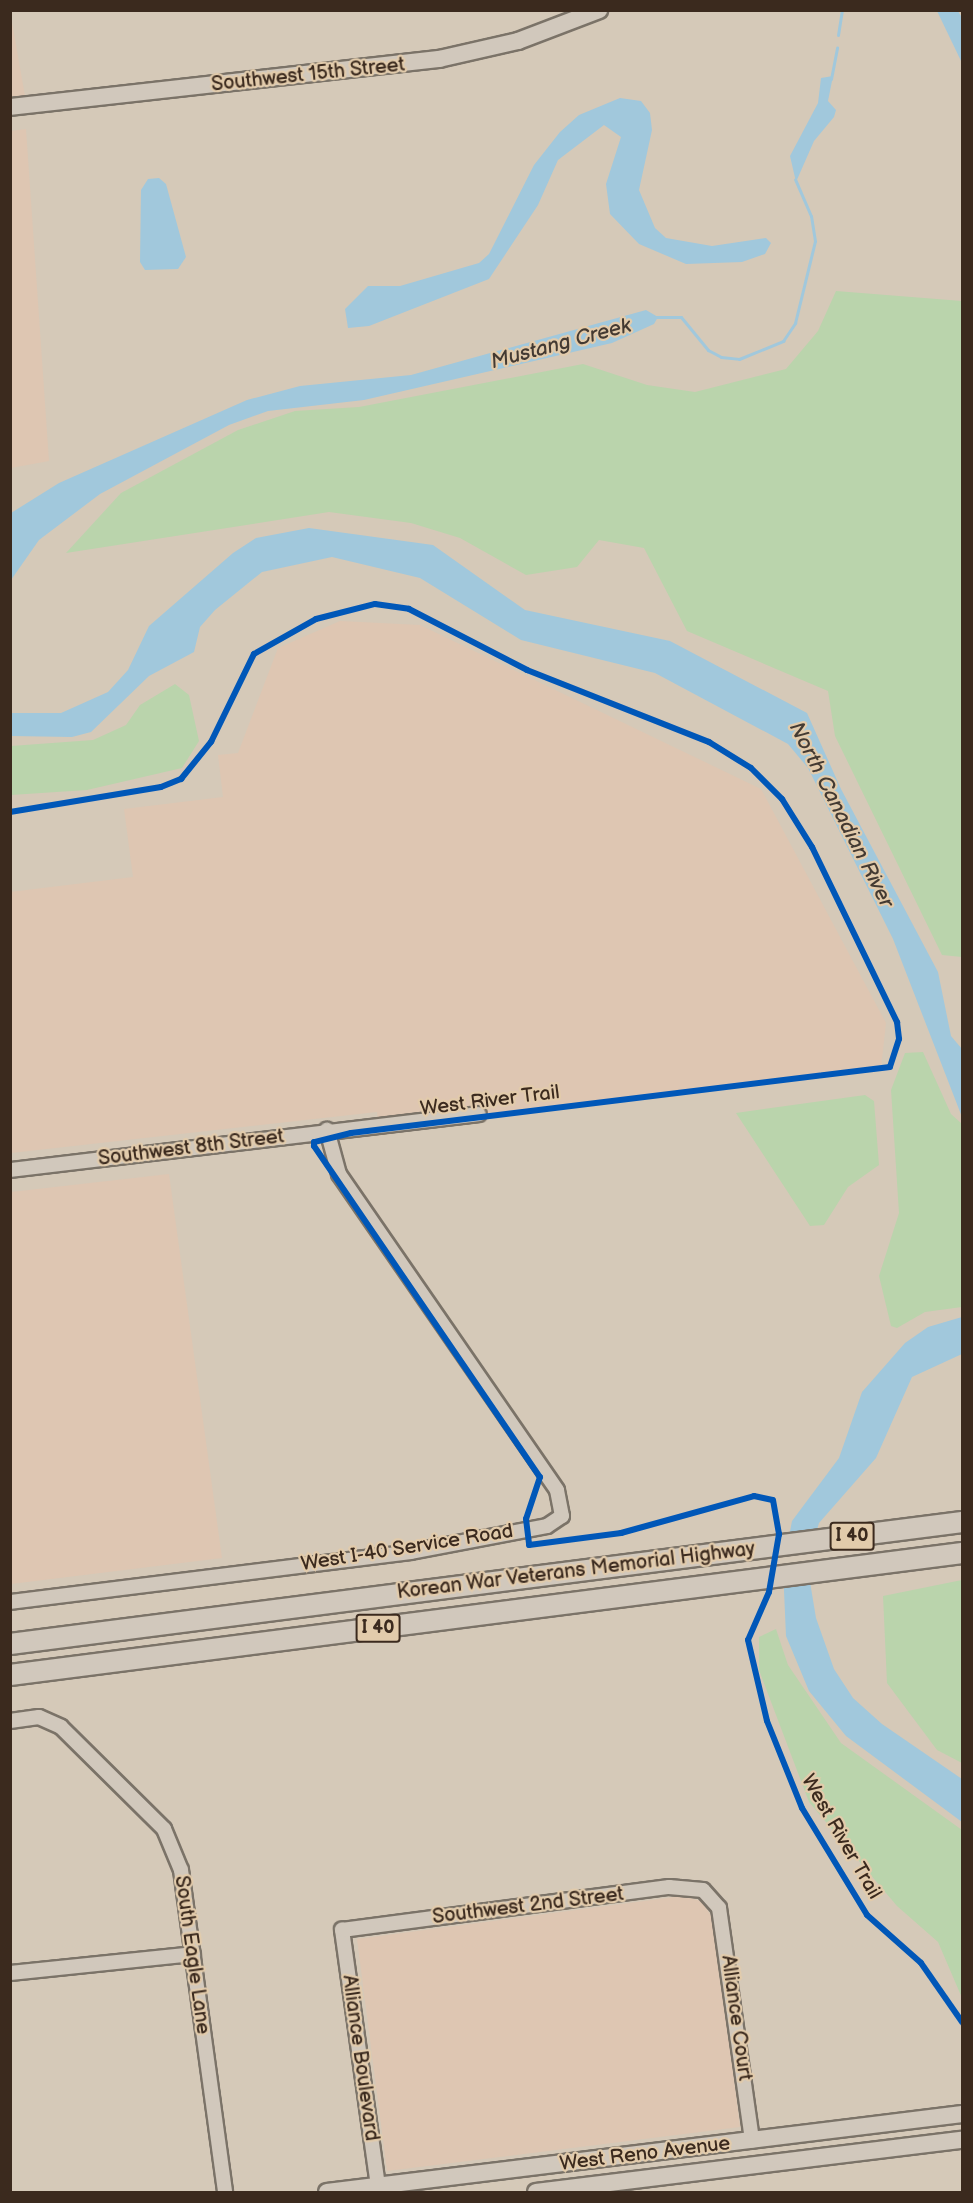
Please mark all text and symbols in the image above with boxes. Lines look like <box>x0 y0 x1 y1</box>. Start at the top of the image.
street label: Southwest 15th Street <box>210 53 406 97</box>
water label: Mustang Creek <box>488 313 634 375</box>
water label: North Canadian River <box>783 718 899 912</box>
street label: West River Trail <box>419 1081 561 1121</box>
street label: Southwest 8th Street <box>97 1125 285 1171</box>
street label: West I-40 Service Road <box>299 1519 515 1577</box>
road number: I 40 <box>830 1521 874 1551</box>
street label: Korean War Veterans Memorial Highway <box>395 1537 757 1605</box>
road number: I 40 <box>356 1613 400 1643</box>
street label: West River Trail <box>795 1770 887 1904</box>
street label: South Eagle Lane <box>169 1874 215 2036</box>
street label: Southwest 2nd Street <box>431 1882 625 1930</box>
street label: Alliance Court <box>715 1954 757 2082</box>
street label: Alliance Boulevard <box>336 1973 384 2143</box>
street label: West Reno Avenue <box>558 2132 732 2176</box>

